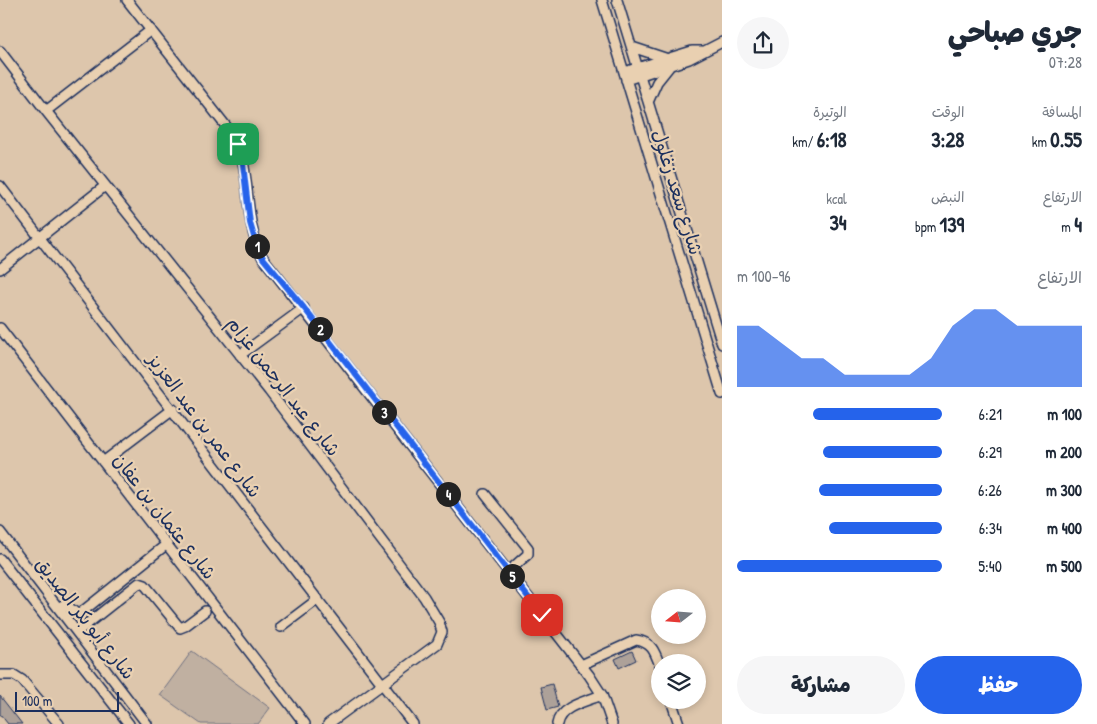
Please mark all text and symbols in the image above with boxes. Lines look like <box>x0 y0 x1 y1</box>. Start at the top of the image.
text: جري صباحي <box>948 13 1082 51</box>
button: share <box>737 17 789 69</box>
text: 07:28 <box>1049 51 1082 73</box>
text: الوتيرة <box>813 102 847 121</box>
text: الوقت <box>932 102 964 121</box>
text: المسافة <box>1042 102 1082 121</box>
pin <box>217 123 259 165</box>
text: 6:18 <box>817 125 847 154</box>
text: 3:28 <box>931 125 964 154</box>
text: 0.55 <box>1050 125 1082 154</box>
street label: شارع سعد زغلول <box>646 126 709 258</box>
icon: arrive <box>224 130 252 158</box>
text: /km <box>792 132 817 151</box>
text: km <box>1032 132 1050 151</box>
text: النبض <box>931 187 964 206</box>
text: الارتفاع <box>1043 187 1082 206</box>
text: kcal <box>826 189 847 208</box>
text: 34 <box>829 208 847 237</box>
text: 139 <box>940 210 964 239</box>
text: 4 <box>1074 210 1082 239</box>
text: bpm <box>915 217 940 236</box>
text: m <box>1061 217 1074 236</box>
pin: 1 <box>244 234 270 258</box>
text: 1 <box>255 237 260 256</box>
text: 96–100 m <box>737 265 791 287</box>
text: الارتفاع <box>1037 266 1082 288</box>
street label: شارع عبد الرحمن عزام <box>220 311 347 462</box>
pin: 2 <box>308 316 332 342</box>
text: 2 <box>317 320 324 339</box>
street label: شارع عمر بن عبد العزيز <box>140 346 268 503</box>
pin: 3 <box>372 400 396 424</box>
text: 3 <box>381 403 388 422</box>
text: 6:21 <box>979 403 1002 425</box>
text: 100 m <box>1047 403 1082 425</box>
text: 6:29 <box>979 441 1002 463</box>
text: 200 m <box>1046 441 1082 463</box>
street label: شارع عثمان بن عفان <box>107 447 223 585</box>
text: 6:26 <box>978 479 1002 501</box>
text: 300 m <box>1046 479 1082 501</box>
pin: 4 <box>436 482 460 506</box>
text: 4 <box>446 485 451 504</box>
text: 6:34 <box>979 517 1002 539</box>
text: 400 m <box>1047 517 1082 539</box>
street label: شارع أبو بكر الصديق <box>29 552 142 685</box>
text: 5:40 <box>978 555 1002 577</box>
text: 500 m <box>1046 555 1082 577</box>
pin: 5 <box>500 564 524 588</box>
text: 5 <box>510 567 515 586</box>
north arrow <box>651 589 706 644</box>
map controls <box>651 589 706 709</box>
pin <box>521 594 563 636</box>
icon: check <box>528 601 556 629</box>
button: layers <box>651 654 706 709</box>
button: مشاركة <box>737 656 905 714</box>
button: حفظ <box>915 656 1082 714</box>
scale bar <box>15 689 119 712</box>
text: 100 m <box>22 691 52 710</box>

